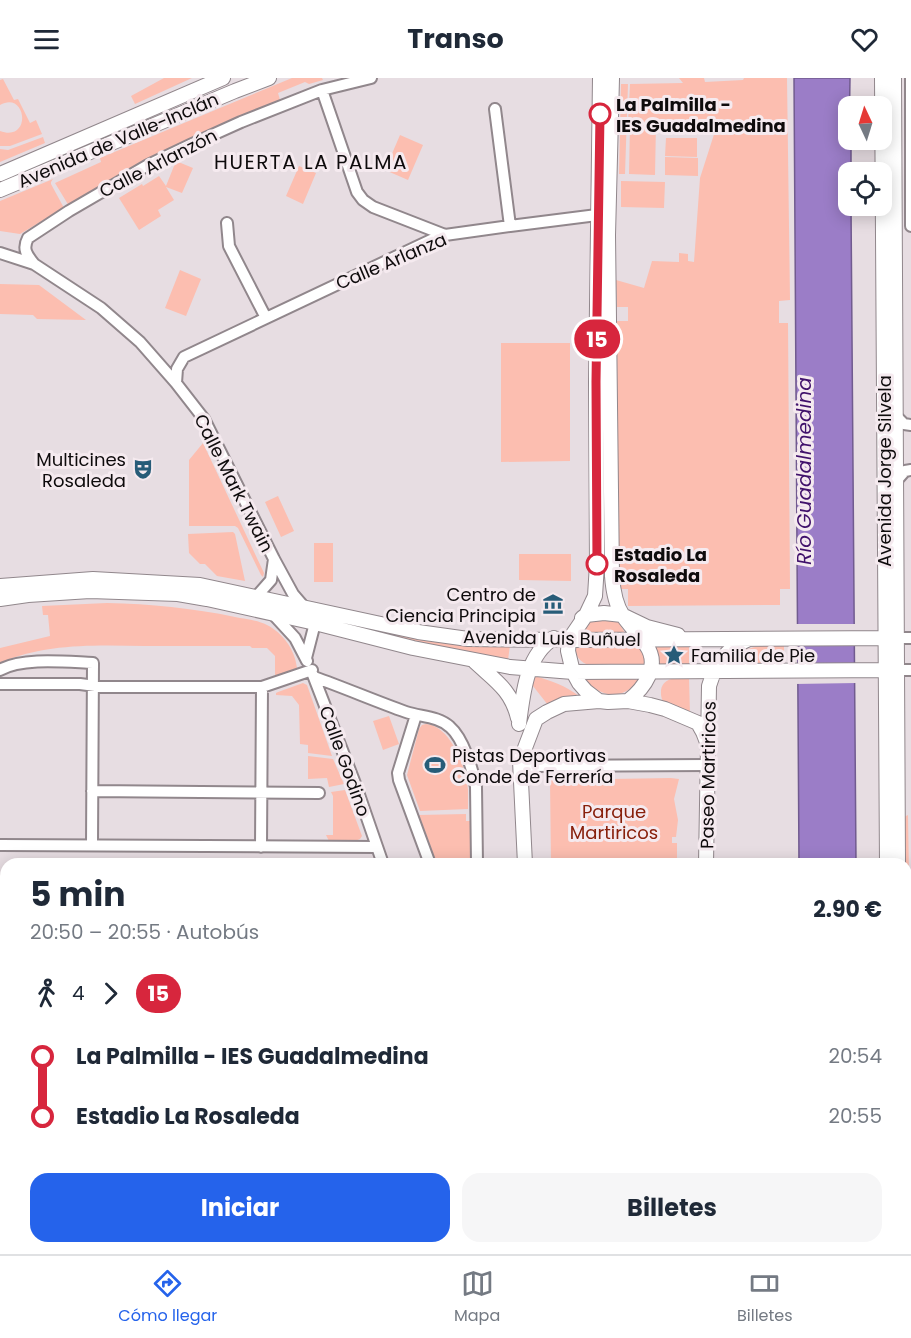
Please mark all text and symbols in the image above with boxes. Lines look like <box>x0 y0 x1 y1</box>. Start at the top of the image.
text: Transo <box>407 20 504 57</box>
icon: menu <box>30 23 63 56</box>
icon: heart <box>848 23 881 56</box>
street label: Avenida de Valle-Inclán <box>14 86 222 194</box>
place label: La Palmilla - IES Guadalmedina <box>616 92 786 138</box>
north arrow <box>838 96 892 150</box>
map controls <box>838 96 892 216</box>
marker: La Palmilla - IES Guadalmedina <box>589 103 611 125</box>
street label: Calle Arlanzón <box>95 123 221 203</box>
district label: HUERTA LA PALMA <box>214 148 408 176</box>
button: locate <box>838 162 892 216</box>
street label: Calle Arlanza <box>332 226 450 296</box>
line badge: 15 <box>570 320 624 358</box>
text: 15 <box>586 325 608 354</box>
street label: Avenida Jorge Silvela <box>872 375 897 567</box>
water label: Río Guadalmedina <box>790 377 818 565</box>
street label: Calle Mark Twain <box>188 410 280 556</box>
place label: Multicines Rosaleda <box>36 447 126 493</box>
theatre icon: Multicines Rosaleda <box>131 457 155 481</box>
place label: Estadio La Rosaleda <box>614 542 707 588</box>
marker: Estadio La Rosaleda <box>586 553 608 575</box>
place label: Centro de Ciencia Principia <box>385 582 536 628</box>
museum icon: Centro de Ciencia Principia <box>541 592 565 616</box>
street label: Avenida Luis Buñuel <box>463 624 641 652</box>
place icon: Familia de Pie <box>662 643 686 667</box>
place label: Familia de Pie <box>691 643 815 668</box>
street label: Paseo Martiricos <box>694 701 722 849</box>
street label: Calle Godino <box>313 702 377 820</box>
place label: Pistas Deportivas Conde de Ferrería <box>452 743 613 789</box>
sports icon: Pistas Deportivas Conde de Ferrería <box>423 753 447 777</box>
park label: Parque Martiricos <box>570 799 658 845</box>
text: 5 min <box>30 871 125 918</box>
text: 2.90 € <box>813 894 882 925</box>
text: 20:50 – 20:55 · Autobús <box>30 918 259 946</box>
icon: walk <box>30 977 63 1010</box>
icon: forward <box>94 977 127 1010</box>
text: 4 <box>72 979 85 1007</box>
text: 15 <box>148 979 169 1008</box>
text: La Palmilla - IES Guadalmedina <box>76 1041 429 1072</box>
text: 20:54 <box>829 1042 882 1070</box>
text: Estadio La Rosaleda <box>76 1101 300 1132</box>
text: 20:55 <box>829 1102 882 1130</box>
button: Iniciar <box>30 1173 450 1242</box>
button: Billetes <box>462 1173 882 1242</box>
tab: Cómo llegar <box>118 1267 217 1328</box>
tab: Mapa <box>454 1267 500 1328</box>
tab: Billetes <box>737 1267 793 1328</box>

